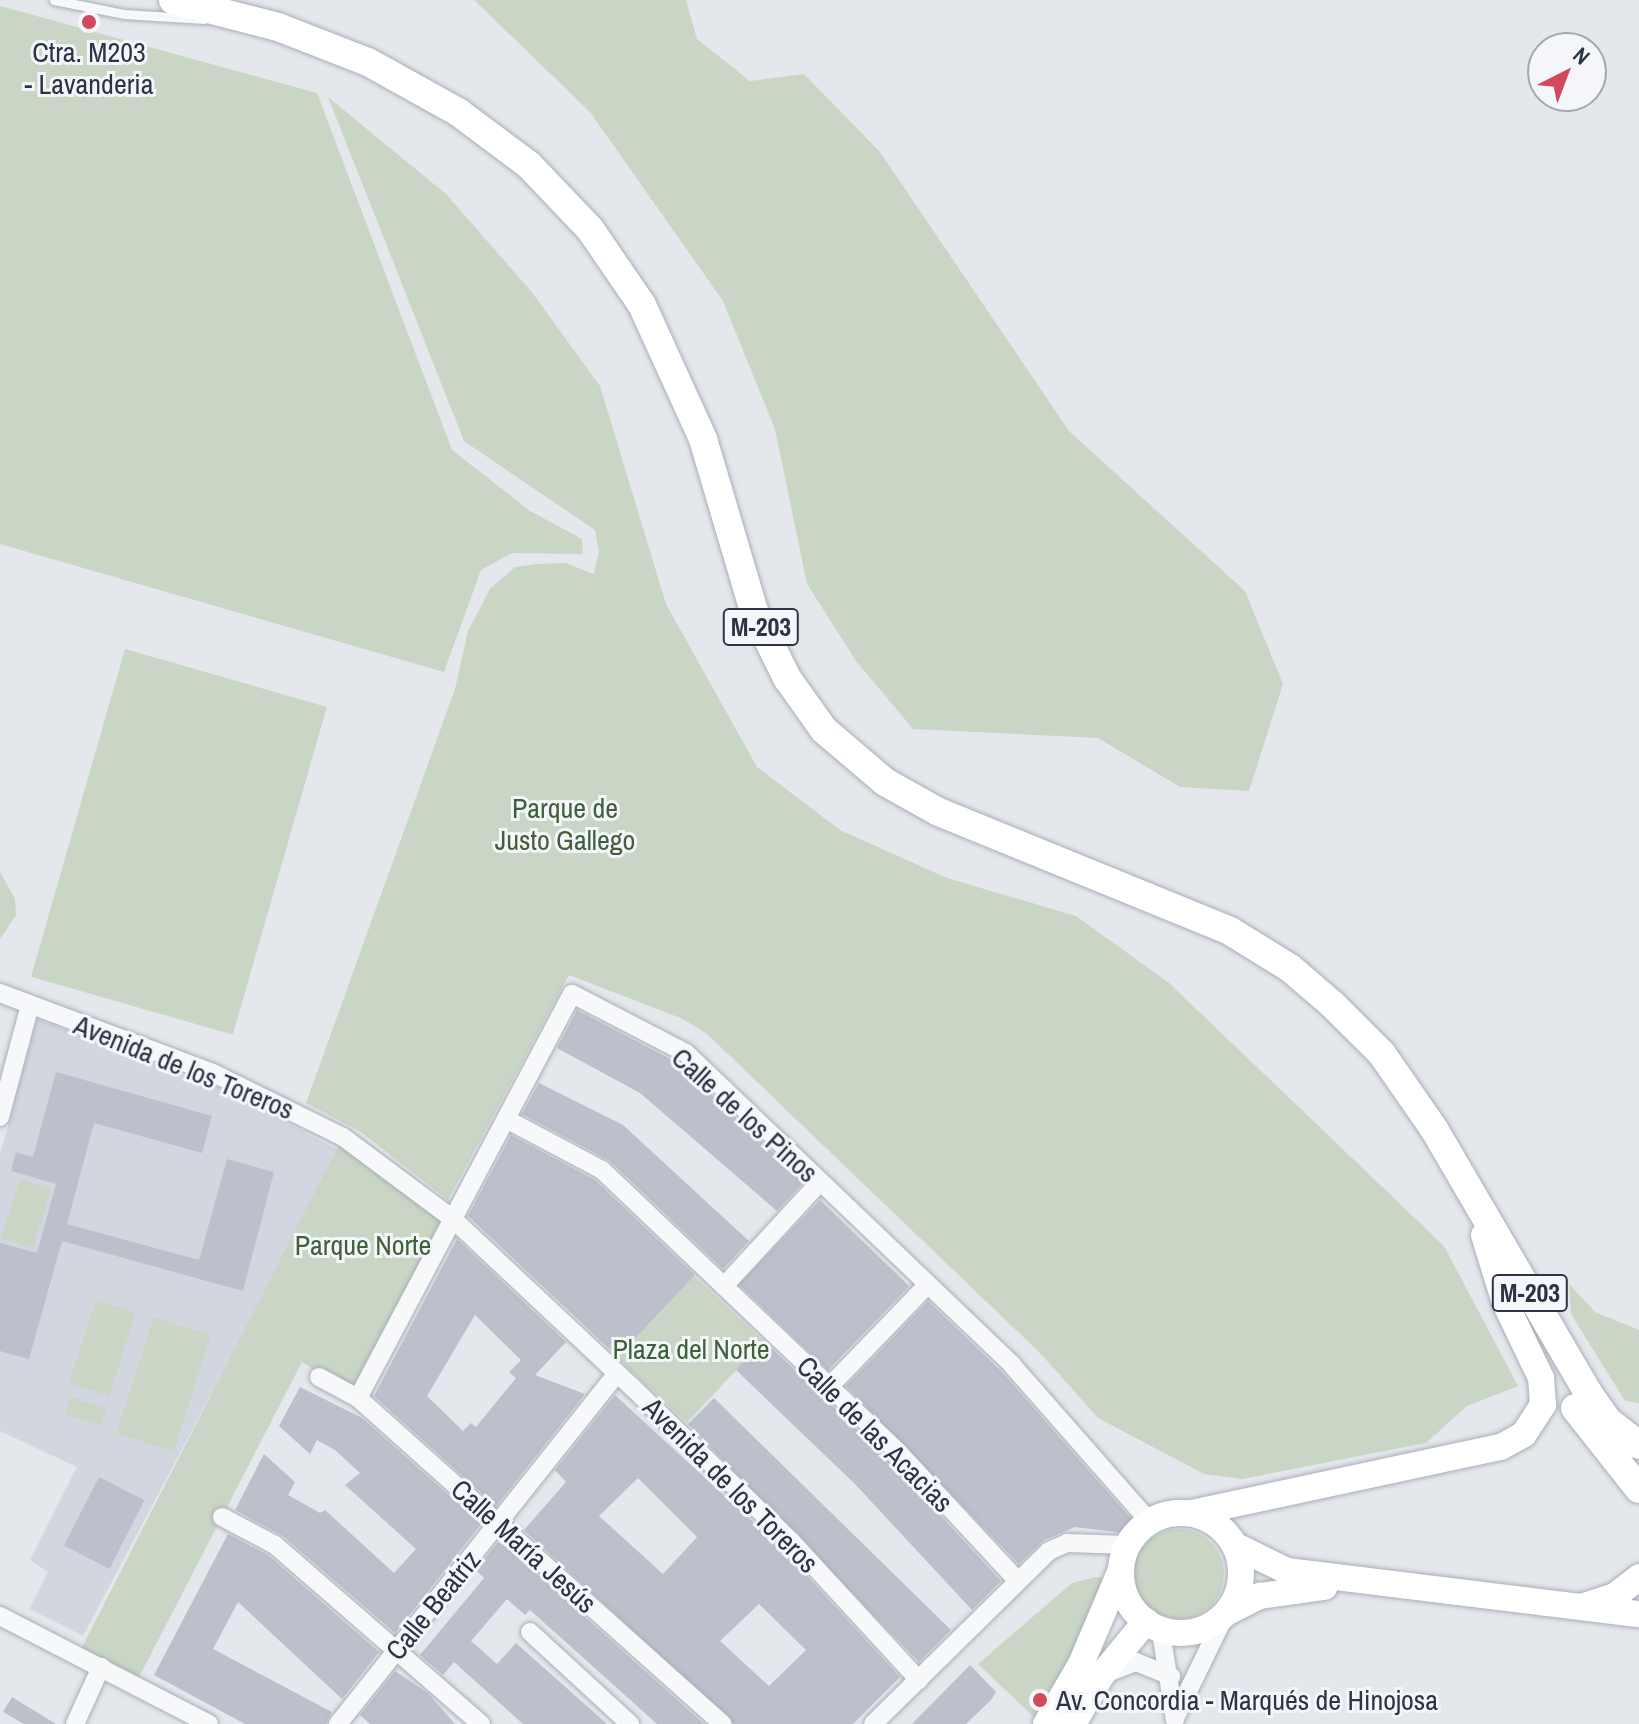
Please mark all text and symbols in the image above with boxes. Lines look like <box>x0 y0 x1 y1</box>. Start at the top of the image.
marker: Ctra. M203 - Lavanderia <box>80 13 98 31</box>
north arrow <box>1527 32 1607 112</box>
place label: Ctra. M203 - Lavanderia <box>25 35 153 101</box>
text: N <box>1567 40 1597 71</box>
road number: M-203 <box>721 605 801 649</box>
park label: Parque de Justo Gallego <box>495 791 635 857</box>
street label: Avenida de los Toreros <box>69 1008 299 1126</box>
street label: Calle de los Pinos <box>665 1041 825 1189</box>
park label: Parque Norte <box>295 1228 431 1262</box>
road number: M-203 <box>1490 1271 1570 1315</box>
park label: Plaza del Norte <box>613 1332 769 1366</box>
street label: Calle de las Acacias <box>790 1349 960 1519</box>
street label: Avenida de los Toreros <box>636 1390 826 1580</box>
street label: Calle María Jesús <box>444 1472 604 1620</box>
street label: Calle Beatriz <box>379 1543 487 1667</box>
place label: Av. Concordia - Marqués de Hinojosa <box>1056 1683 1438 1717</box>
marker: Av. Concordia - Marqués de Hinojosa <box>1031 1691 1049 1709</box>

